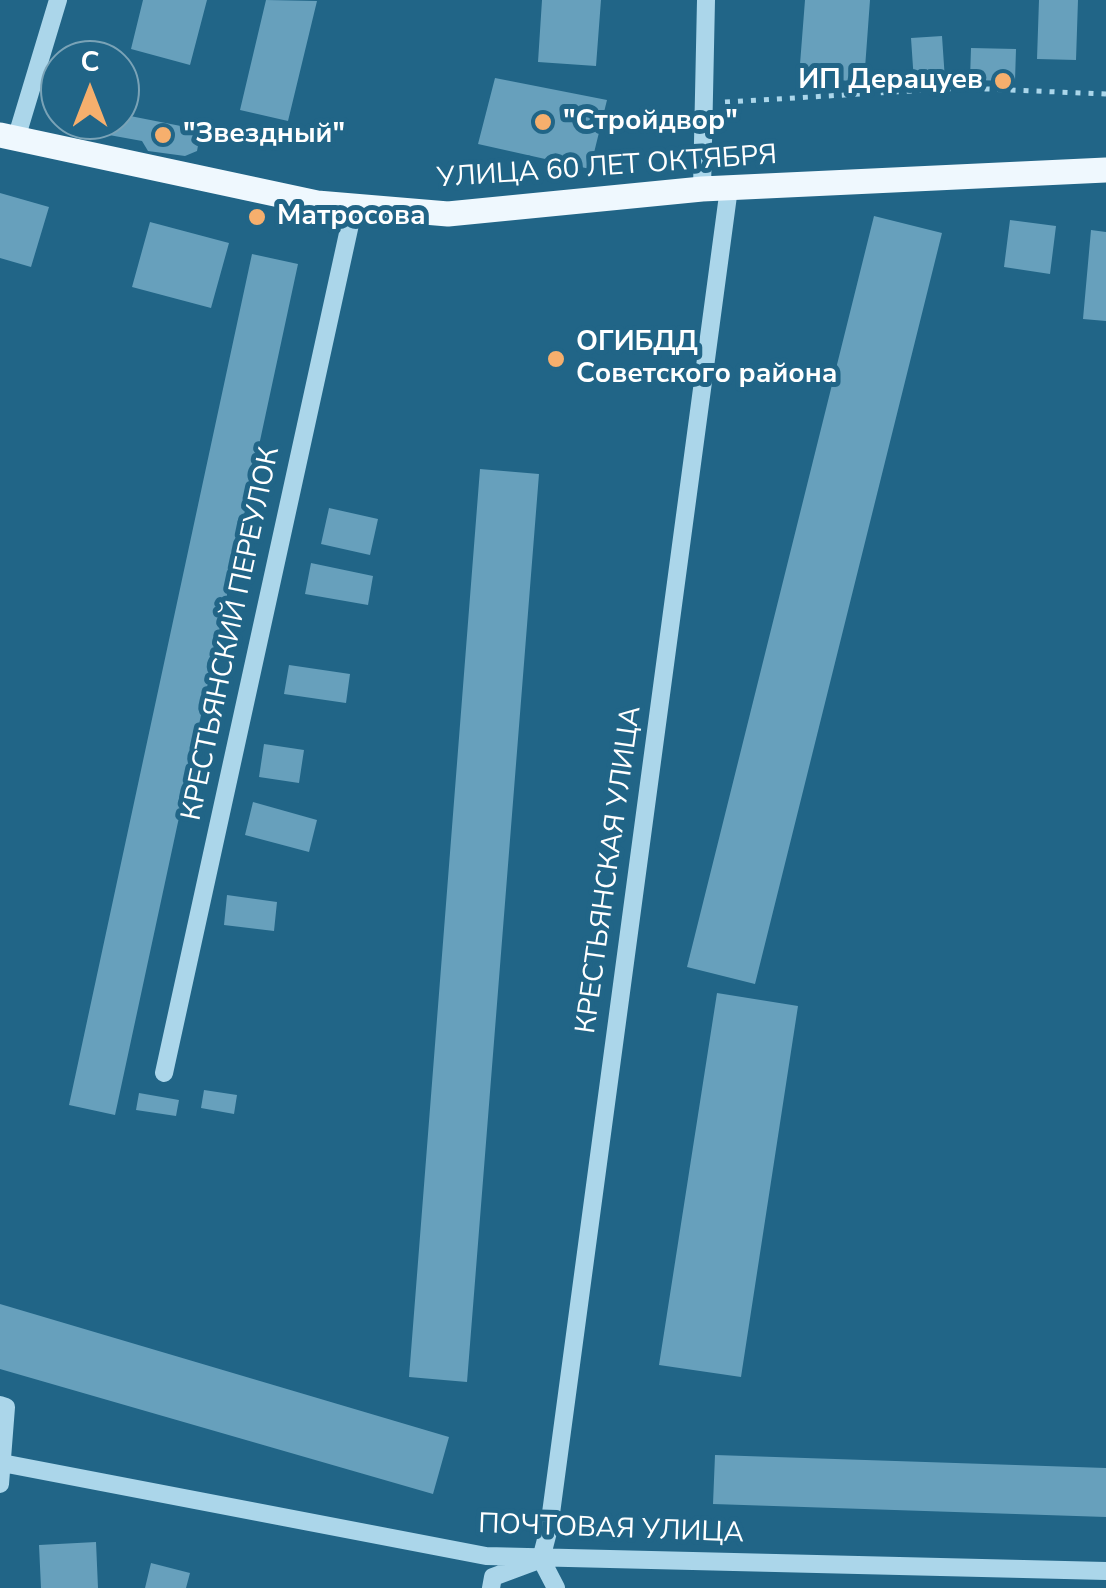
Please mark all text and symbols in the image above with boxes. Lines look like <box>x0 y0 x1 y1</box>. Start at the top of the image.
north arrow <box>40 40 140 140</box>
text: С <box>80 43 100 81</box>
place label: ИП Дерацуев <box>798 64 983 98</box>
marker: ИП Дерацуев <box>992 70 1014 92</box>
place label: "Стройдвор" <box>563 105 738 139</box>
marker: "Стройдвор" <box>532 111 554 133</box>
place label: "Звездный" <box>183 118 345 152</box>
marker: "Звездный" <box>152 124 174 146</box>
street label: УЛИЦА 60 ЛЕТ ОКТЯБРЯ <box>436 139 778 197</box>
place label: Матросова <box>277 200 426 234</box>
marker: Матросова <box>246 206 268 228</box>
place label: ОГИБДД Советского района <box>576 326 838 392</box>
marker: ОГИБДД Советского района <box>545 348 567 370</box>
street label: КРЕСТЬЯНСКИЙ ПЕРЕУЛОК <box>176 444 288 824</box>
street label: КРЕСТЬЯНСКАЯ УЛИЦА <box>570 704 650 1036</box>
street label: ПОЧТОВАЯ УЛИЦА <box>478 1509 744 1551</box>

